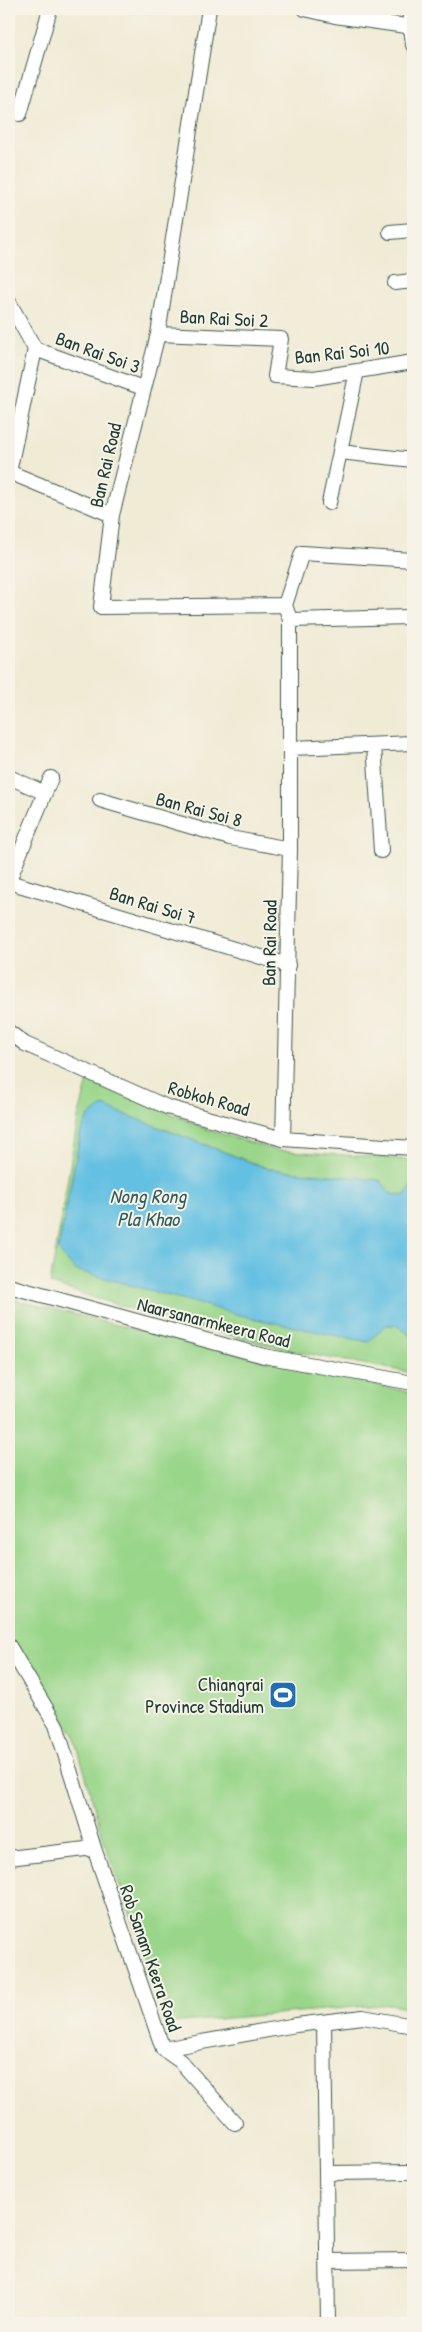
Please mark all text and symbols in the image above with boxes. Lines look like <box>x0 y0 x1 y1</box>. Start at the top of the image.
street label: Ban Rai Soi 2 <box>179 303 269 333</box>
street label: Ban Rai Soi 3 <box>52 325 144 379</box>
street label: Ban Rai Soi 10 <box>293 334 391 370</box>
street label: Ban Rai Road <box>83 420 127 510</box>
street label: Ban Rai Soi 8 <box>153 785 245 833</box>
street label: Ban Rai Soi 7 <box>107 880 199 930</box>
street label: Ban Rai Road <box>255 899 283 986</box>
street label: Robkoh Road <box>165 1074 253 1122</box>
water label: Nong Rong Pla Khao <box>110 1182 187 1232</box>
street label: Naarsanarmkeera Road <box>135 1290 294 1354</box>
place label: Chiangrai Province Stadium <box>145 1671 264 1719</box>
sports icon: Chiangrai Province Stadium <box>268 1680 298 1710</box>
street label: Rob Sanam Keera Road <box>114 1881 188 2035</box>

